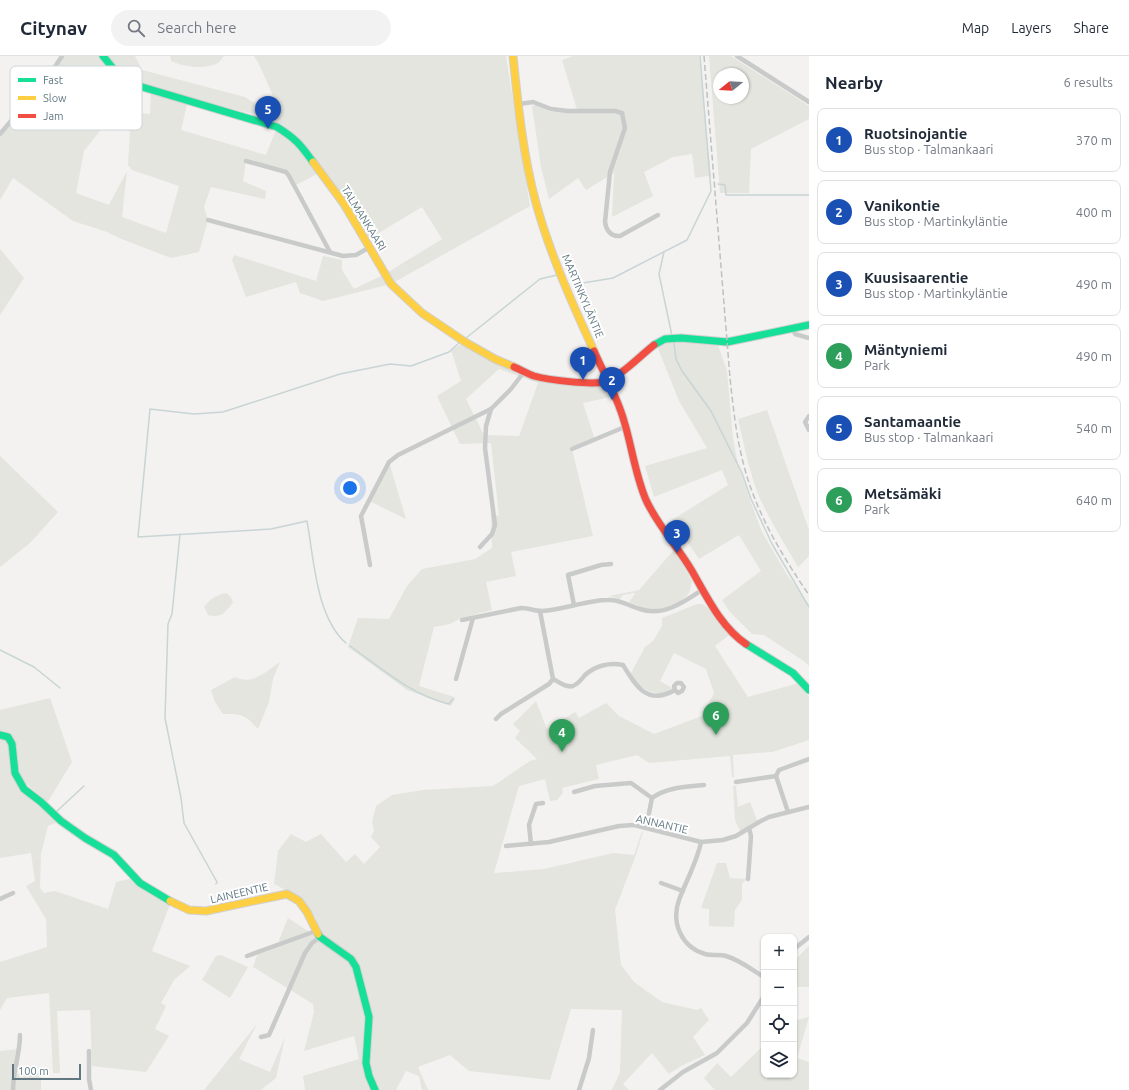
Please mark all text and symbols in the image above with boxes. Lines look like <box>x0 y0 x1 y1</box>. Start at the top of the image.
search box <box>111 10 391 46</box>
text: Citynav <box>20 17 87 39</box>
icon: search <box>125 17 147 39</box>
text: Search here <box>157 19 237 36</box>
text: Map <box>962 20 989 36</box>
text: Layers <box>1011 20 1051 36</box>
text: Share <box>1073 20 1109 36</box>
legend <box>10 66 142 130</box>
north arrow <box>713 68 749 104</box>
text: Nearby <box>825 73 883 92</box>
text: Fast <box>43 74 64 86</box>
text: 6 results <box>1063 75 1113 89</box>
text: Slow <box>43 92 67 104</box>
pin: 5 <box>255 96 281 129</box>
text: Jam <box>43 110 64 122</box>
text: Ruotsinojantie <box>864 125 967 142</box>
text: 1 <box>835 133 843 147</box>
text: 370 m <box>1076 133 1112 147</box>
text: Bus stop · Talmankaari <box>864 142 994 156</box>
street label: TALMANKAARI <box>339 183 389 253</box>
text: Vanikontie <box>864 197 940 214</box>
text: 2 <box>835 205 843 219</box>
text: 400 m <box>1076 205 1112 219</box>
text: Bus stop · Martinkyläntie <box>864 214 1008 228</box>
street label: MARTINKYLÄNTIE <box>560 252 606 340</box>
text: Kuusisaarentie <box>864 269 969 286</box>
text: 3 <box>835 277 843 291</box>
text: 490 m <box>1076 277 1112 291</box>
text: Bus stop · Martinkyläntie <box>864 286 1008 300</box>
text: Mäntyniemi <box>864 341 948 358</box>
pin: 1 <box>570 347 596 380</box>
text: 4 <box>835 349 843 363</box>
text: 490 m <box>1076 349 1112 363</box>
text: Park <box>864 358 890 372</box>
pin: 2 <box>599 367 625 400</box>
text: Santamaantie <box>864 413 961 430</box>
text: 5 <box>835 421 843 435</box>
text: 540 m <box>1076 421 1112 435</box>
text: Bus stop · Talmankaari <box>864 430 994 444</box>
your location <box>340 478 360 498</box>
text: Metsämäki <box>864 485 941 502</box>
text: 6 <box>835 493 843 507</box>
text: 640 m <box>1076 493 1112 507</box>
text: Park <box>864 502 890 516</box>
pin: 3 <box>664 520 690 553</box>
pin: 6 <box>703 702 729 735</box>
pin: 4 <box>549 719 575 752</box>
street label: ANNANTIE <box>635 812 689 836</box>
street label: LAINEENTIE <box>209 881 269 905</box>
map controls <box>761 934 797 1078</box>
button: + <box>761 934 797 970</box>
button: − <box>761 970 797 1006</box>
button: locate <box>761 1006 797 1042</box>
button: layers <box>761 1042 797 1078</box>
scale bar <box>12 1062 81 1081</box>
text: 100 m <box>18 1065 49 1077</box>

